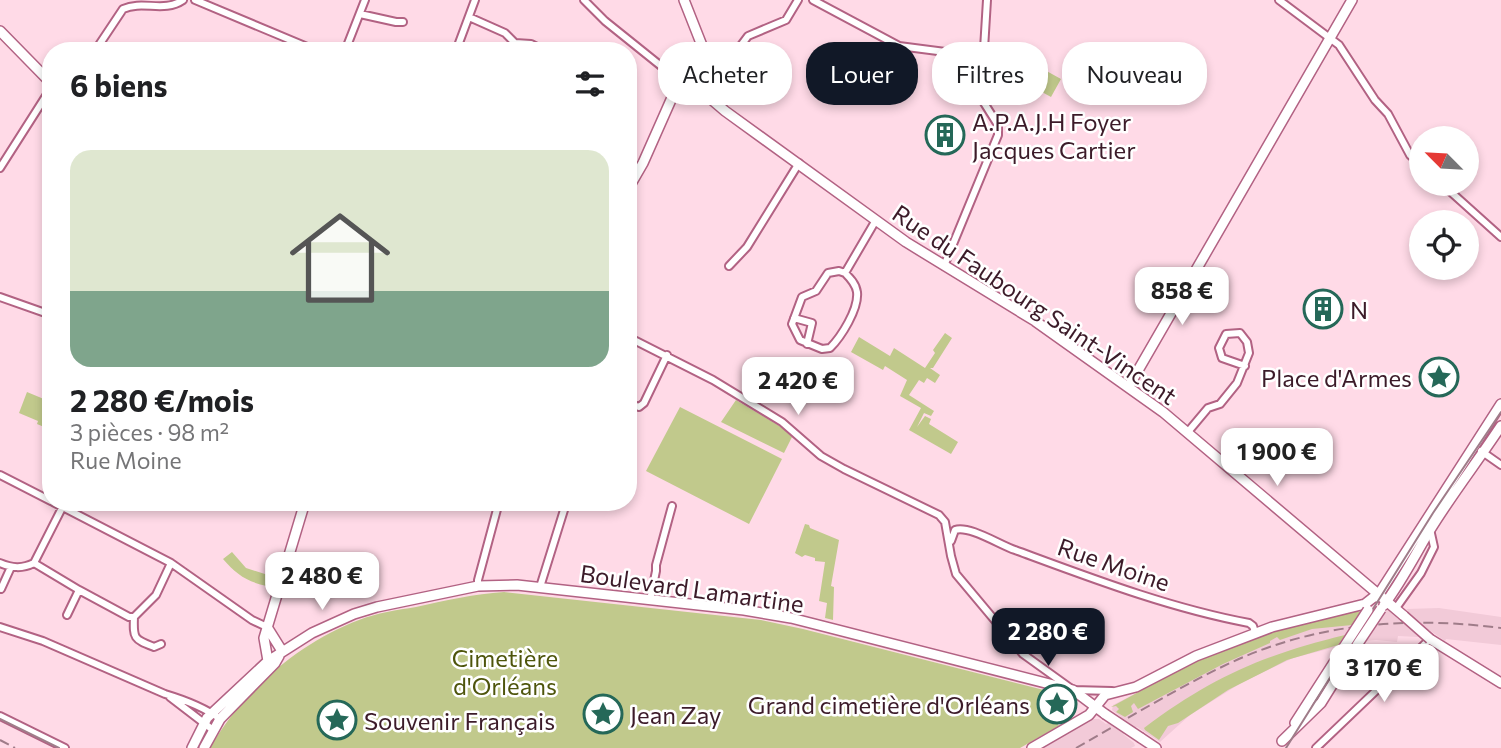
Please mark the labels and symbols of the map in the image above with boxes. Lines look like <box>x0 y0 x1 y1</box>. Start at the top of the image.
place label: A.P.A.J.H Foyer Jacques Cartier <box>972 107 1136 164</box>
building icon: A.P.A.J.H Foyer Jacques Cartier <box>924 114 966 156</box>
north arrow <box>1409 126 1479 196</box>
street label: Rue du Faubourg Saint-Vincent <box>887 198 1183 410</box>
pin: 858 € <box>1133 268 1231 327</box>
building icon: N <box>1302 288 1344 330</box>
place label: N <box>1350 295 1368 324</box>
place icon: Place d'Armes <box>1418 356 1460 398</box>
pin: 2 420 € <box>733 358 863 417</box>
place label: Place d'Armes <box>1261 363 1412 392</box>
pin: 1 900 € <box>1212 428 1342 488</box>
street label: Rue Moine <box>1054 531 1174 597</box>
pin: 2 480 € <box>257 552 387 612</box>
street label: Boulevard Lamartine <box>578 558 806 618</box>
pin: 2 280 € <box>983 608 1113 668</box>
park label: Cimetière d'Orléans <box>452 643 558 700</box>
pin: 3 170 € <box>1319 644 1449 704</box>
place icon: Grand cimetière d'Orléans <box>1036 683 1078 725</box>
place label: Grand cimetière d'Orléans <box>748 690 1030 719</box>
place icon: Jean Zay <box>582 693 624 735</box>
place icon: Souvenir Français <box>316 699 358 741</box>
place label: Jean Zay <box>630 700 721 729</box>
place label: Souvenir Français <box>364 706 555 735</box>

